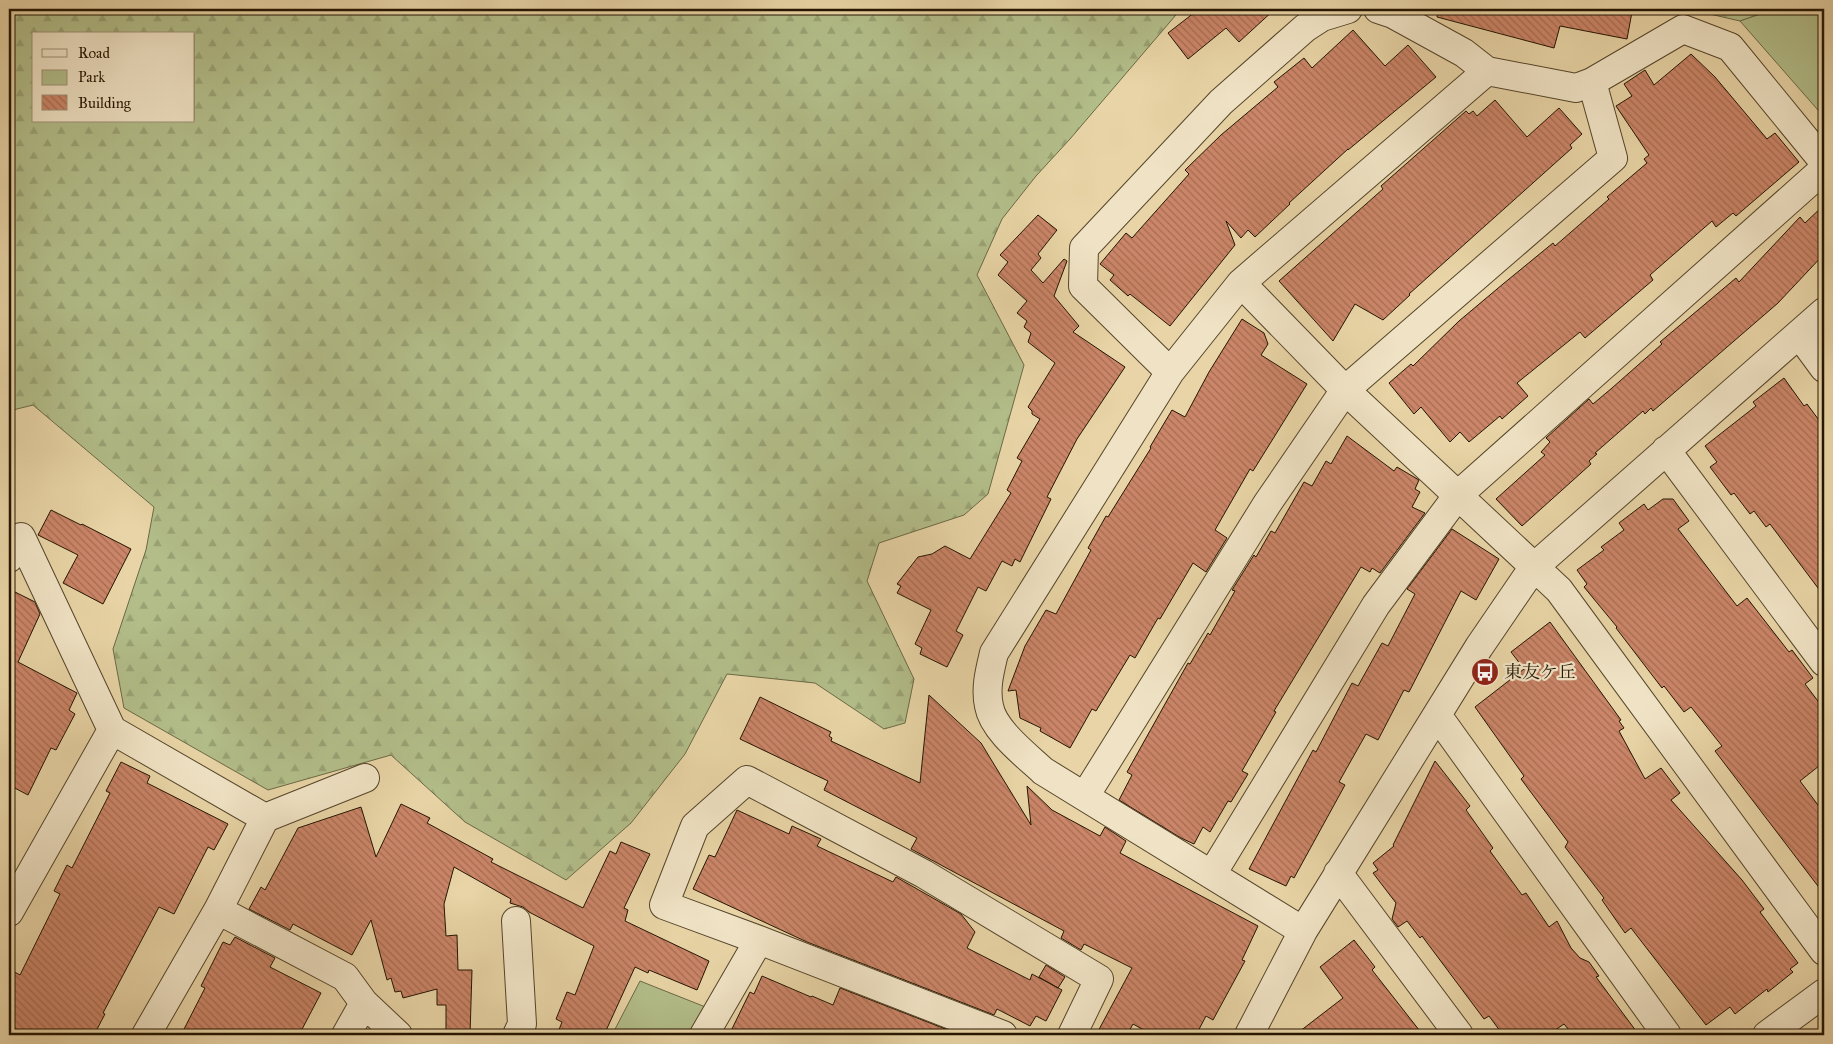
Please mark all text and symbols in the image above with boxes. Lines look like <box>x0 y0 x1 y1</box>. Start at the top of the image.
legend <box>32 32 195 122</box>
text: Road <box>78 44 110 62</box>
text: Park <box>78 68 105 86</box>
text: Building <box>78 94 132 112</box>
bus stop icon: 東友ケ丘 <box>1470 657 1500 687</box>
place label: 東友ケ丘 <box>1504 661 1576 683</box>

